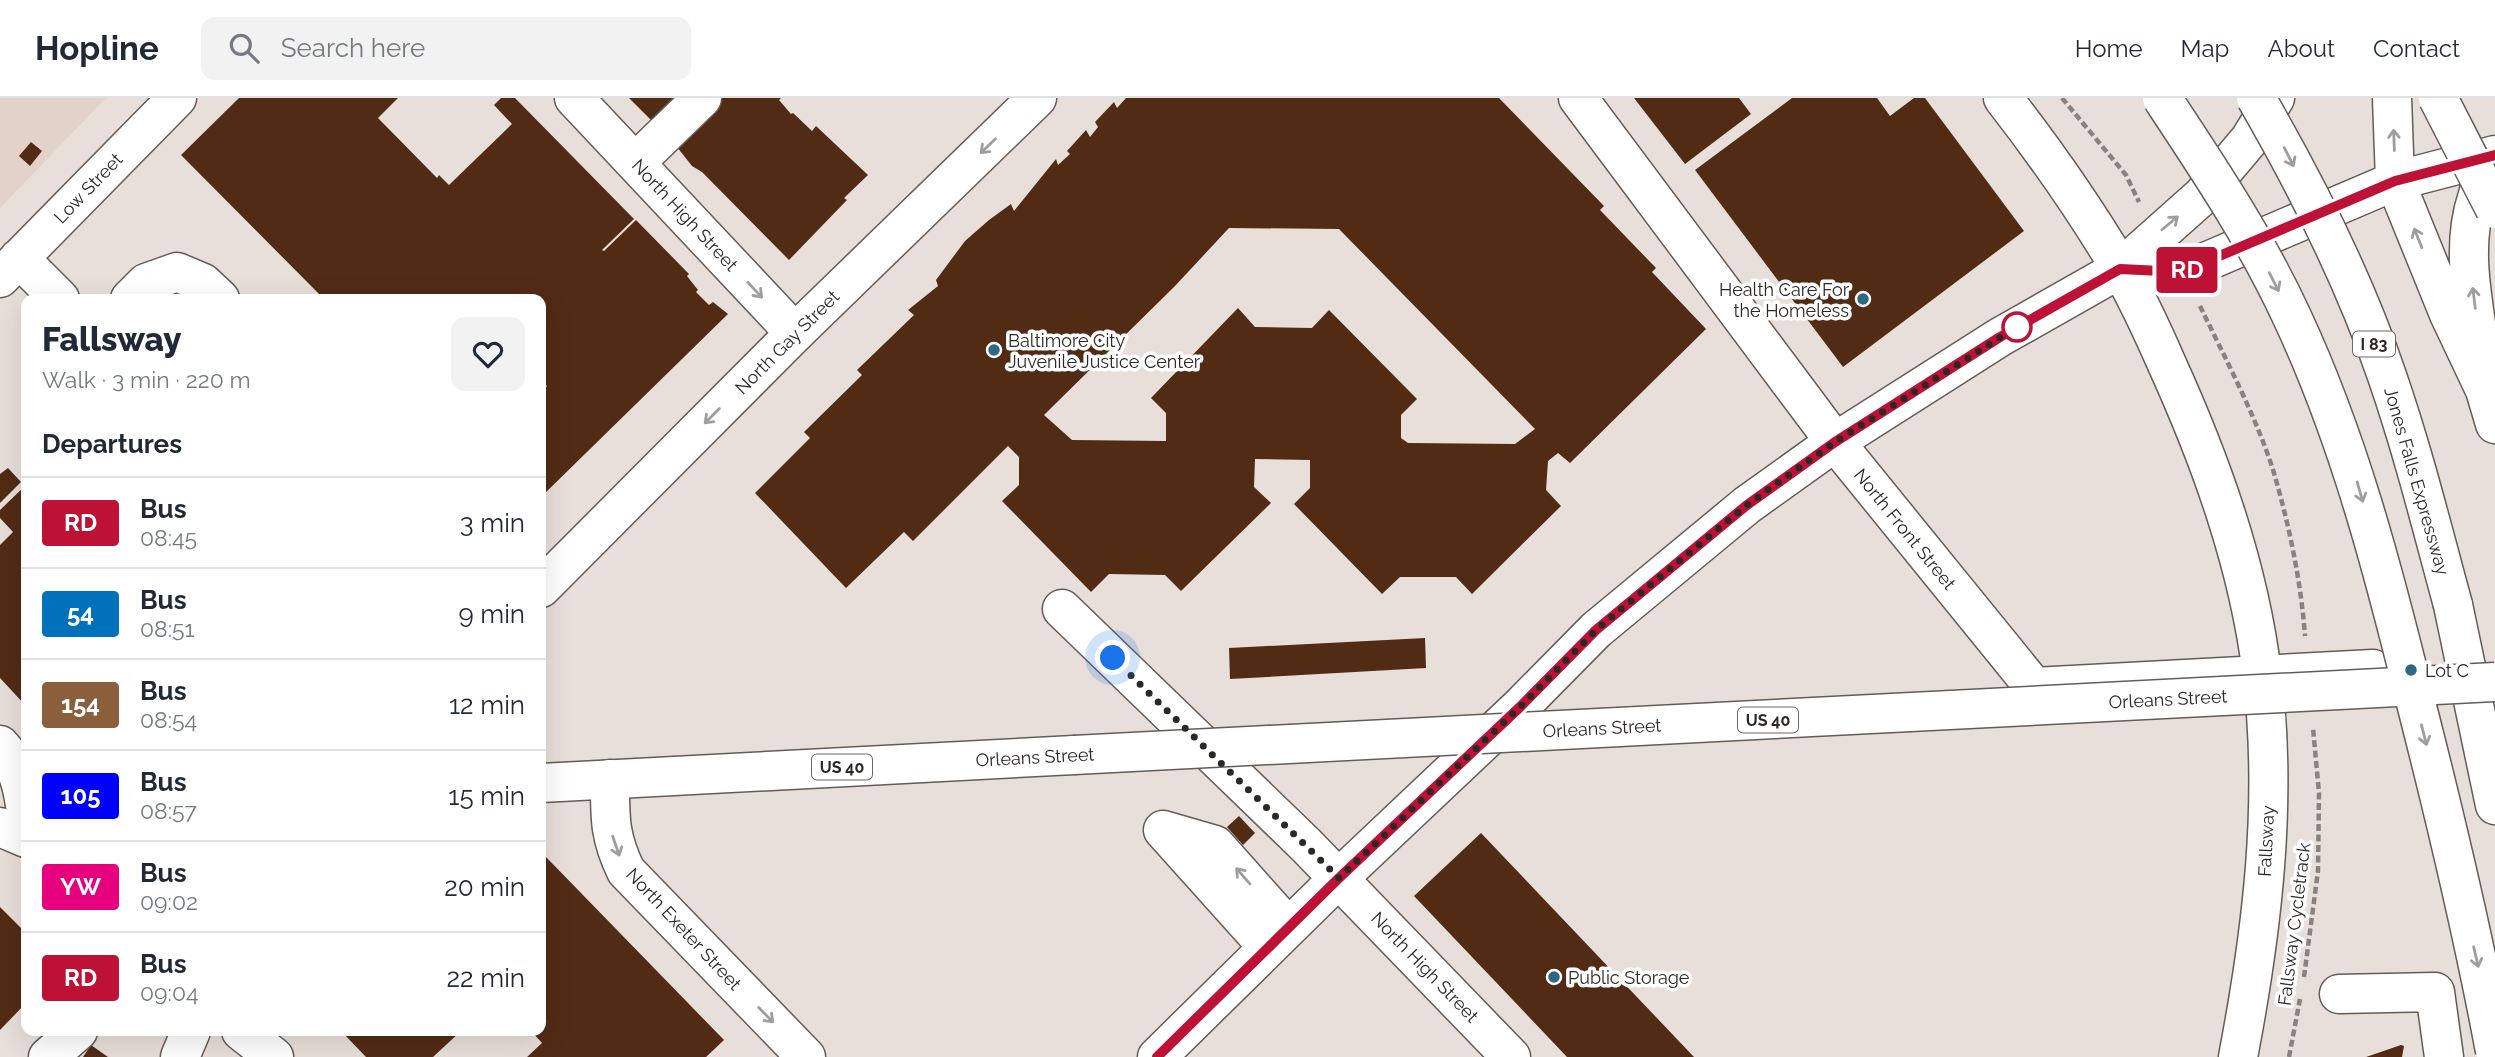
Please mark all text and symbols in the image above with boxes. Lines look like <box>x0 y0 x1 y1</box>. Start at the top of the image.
search box <box>201 17 691 80</box>
text: Hopline <box>35 29 159 68</box>
icon: search <box>225 29 263 67</box>
text: Search here <box>281 33 425 63</box>
text: Home <box>2075 34 2143 63</box>
text: Map <box>2181 34 2229 63</box>
text: About <box>2267 34 2335 63</box>
text: Contact <box>2373 34 2460 63</box>
one-way arrow <box>2387 128 2400 151</box>
one-way arrow <box>979 137 996 154</box>
one-way arrow <box>2283 146 2297 167</box>
street label: Low Street <box>49 149 127 227</box>
street label: North High Street <box>628 155 742 275</box>
one-way arrow <box>2161 215 2179 230</box>
one-way arrow <box>2411 228 2424 249</box>
line badge: RD <box>2156 247 2218 293</box>
text: RD <box>2170 255 2204 284</box>
one-way arrow <box>2267 271 2281 291</box>
place label: Health Care For the Homeless <box>1719 279 1850 321</box>
one-way arrow <box>747 281 764 298</box>
street label: North Gay Street <box>731 286 843 398</box>
one-way arrow <box>2467 287 2480 310</box>
marker: Health Care For the Homeless <box>1855 291 1871 307</box>
unlabelled marker <box>2002 312 2032 342</box>
button: heart <box>451 317 525 391</box>
text: Fallsway <box>42 320 181 359</box>
place label: Baltimore City Juvenile Justice Center <box>1008 330 1201 372</box>
road number: I 83 <box>2353 332 2395 356</box>
marker: Baltimore City Juvenile Justice Center <box>986 342 1002 358</box>
text: Walk · 3 min · 220 m <box>42 366 251 393</box>
street label: Jones Falls Expressway <box>2380 385 2454 578</box>
one-way arrow <box>704 407 721 424</box>
text: Departures <box>42 429 182 459</box>
street label: North Front Street <box>1850 464 1960 594</box>
one-way arrow <box>2354 481 2367 503</box>
text: Bus <box>140 494 187 524</box>
text: RD <box>64 508 97 537</box>
text: 3 min <box>460 508 525 538</box>
text: 08:45 <box>140 524 197 551</box>
text: Bus <box>140 585 187 615</box>
text: 54 <box>67 599 94 628</box>
text: 9 min <box>458 599 525 629</box>
text: 08:51 <box>140 615 194 642</box>
your location <box>1095 640 1130 675</box>
place label: Lot C <box>2425 660 2469 681</box>
marker: Lot C <box>2403 662 2419 678</box>
text: Bus <box>140 676 187 706</box>
street label: Orleans Street <box>2108 685 2228 713</box>
text: 154 <box>61 690 100 719</box>
text: 12 min <box>449 690 525 720</box>
text: 08:54 <box>140 706 197 733</box>
road number: US 40 <box>1738 708 1798 733</box>
street label: Orleans Street <box>1542 714 1662 742</box>
one-way arrow <box>2418 724 2431 746</box>
street label: Orleans Street <box>975 743 1095 771</box>
road number: US 40 <box>812 754 872 780</box>
text: Bus <box>140 767 187 797</box>
text: 105 <box>61 781 100 810</box>
text: 15 min <box>448 781 525 811</box>
text: 08:57 <box>140 797 197 824</box>
street label: Fallsway <box>2254 805 2278 877</box>
one-way arrow <box>611 835 623 857</box>
street label: Fallsway Cycletrack <box>2274 841 2314 1007</box>
text: Bus <box>140 858 187 888</box>
street label: North Exeter Street <box>622 864 746 994</box>
one-way arrow <box>1235 867 1251 885</box>
text: YW <box>60 872 101 901</box>
text: 20 min <box>444 872 525 902</box>
text: 09:02 <box>140 888 198 915</box>
street label: North High Street <box>1367 907 1483 1027</box>
one-way arrow <box>2469 945 2483 968</box>
text: Bus <box>140 949 187 979</box>
text: RD <box>64 963 97 992</box>
text: 22 min <box>447 963 525 993</box>
place label: Public Storage <box>1568 967 1690 988</box>
marker: Public Storage <box>1546 969 1562 985</box>
text: 09:04 <box>140 979 199 1006</box>
one-way arrow <box>757 1007 774 1024</box>

